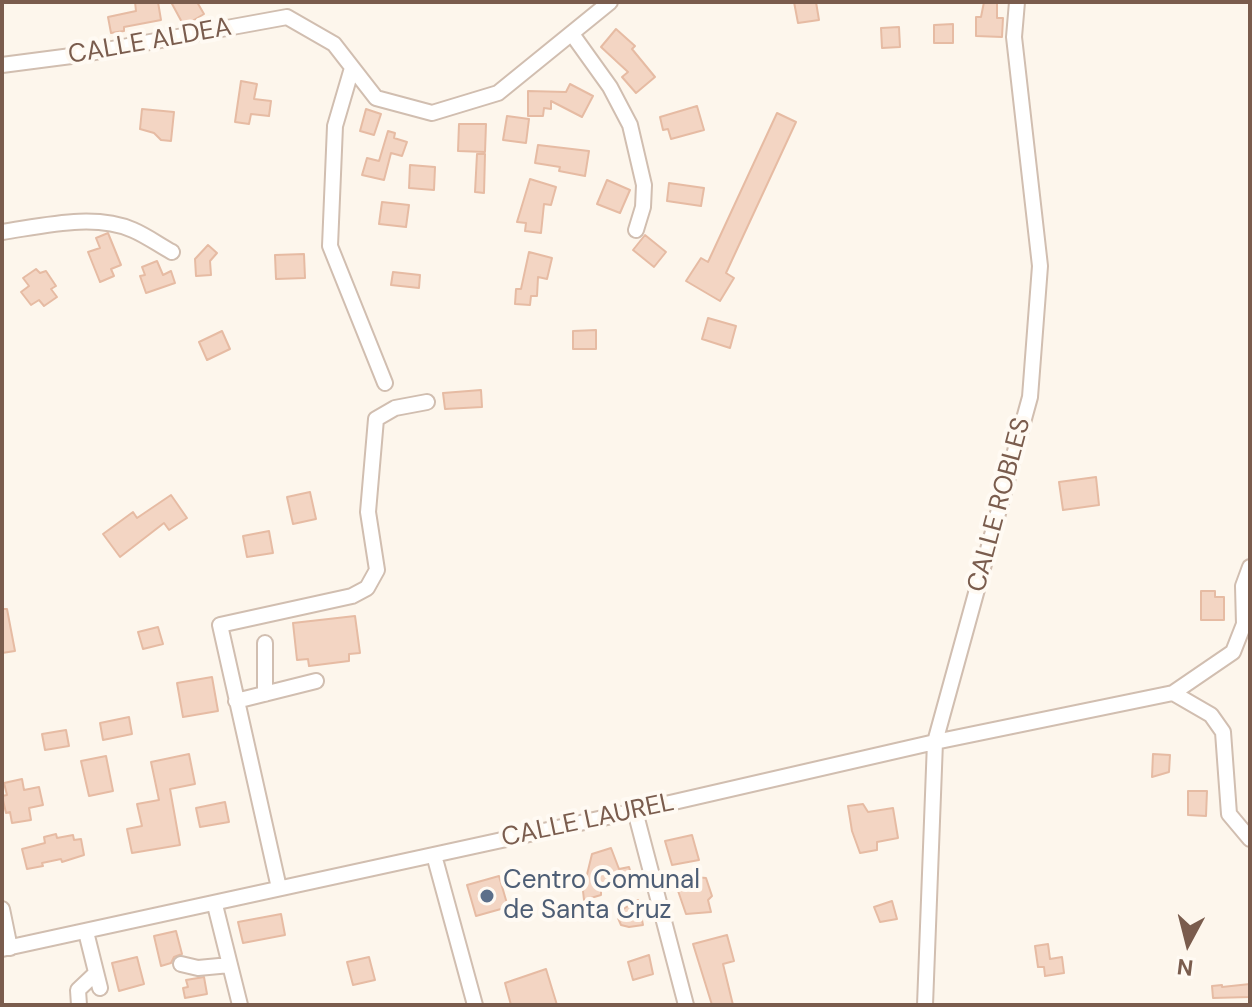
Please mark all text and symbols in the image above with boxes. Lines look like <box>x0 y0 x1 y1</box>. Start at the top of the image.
street label: CALLE ALDEA <box>66 12 234 72</box>
street label: CALLE ROBLES <box>962 414 1038 596</box>
street label: CALLE LAUREL <box>499 787 677 855</box>
place label: Centro Comunal de Santa Cruz <box>503 865 700 926</box>
marker: Centro Comunal de Santa Cruz <box>478 887 496 905</box>
north arrow <box>1148 903 1228 983</box>
text: N <box>1175 952 1195 983</box>

